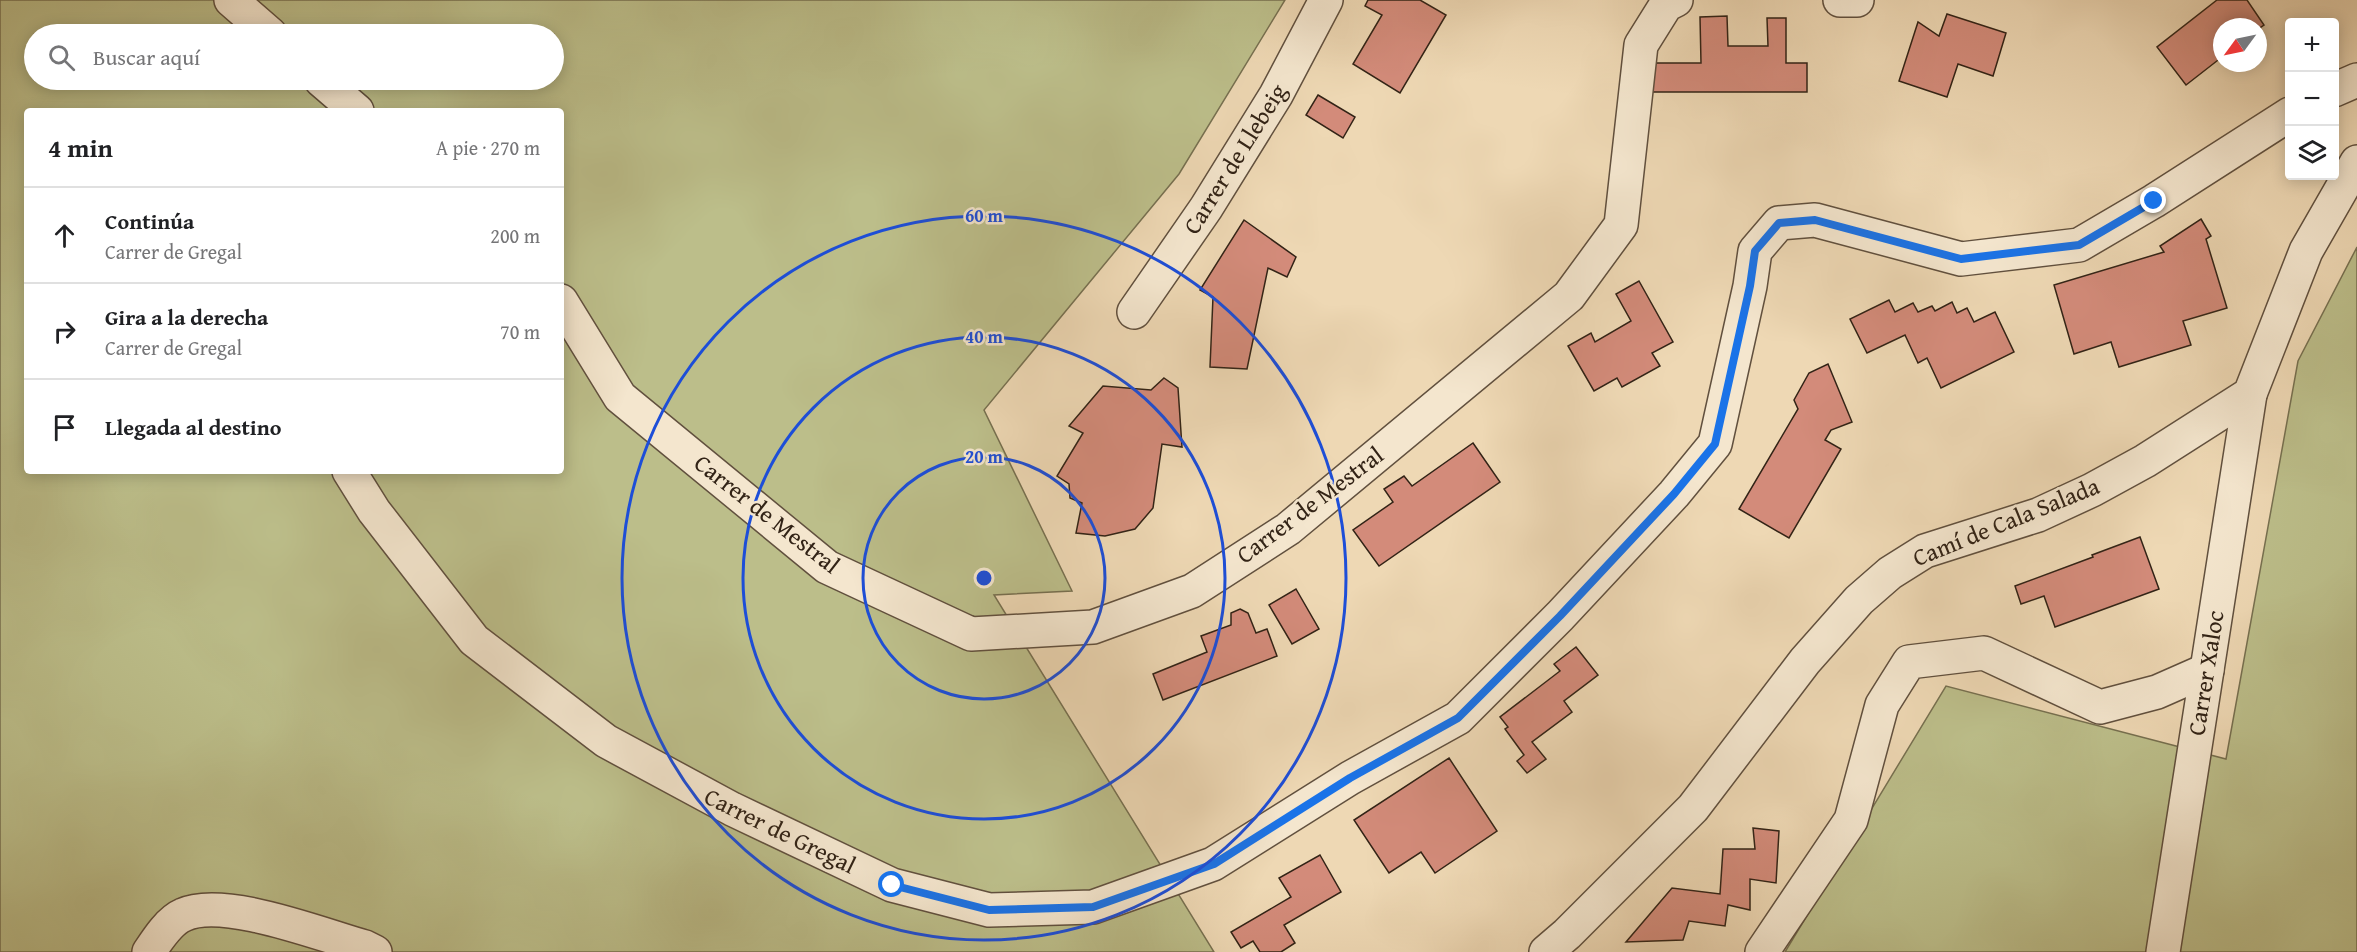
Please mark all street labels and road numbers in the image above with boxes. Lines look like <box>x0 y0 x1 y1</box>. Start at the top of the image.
street label: Carrer de Llebeig <box>1174 77 1295 241</box>
street label: Carrer de Mestral <box>1229 437 1391 572</box>
street label: Carrer de Mestral <box>687 446 848 582</box>
street label: Camí de Cala Salada <box>1907 468 2105 575</box>
street label: Carrer Xaloc <box>2178 608 2233 738</box>
street label: Carrer de Gregal <box>699 779 862 882</box>

